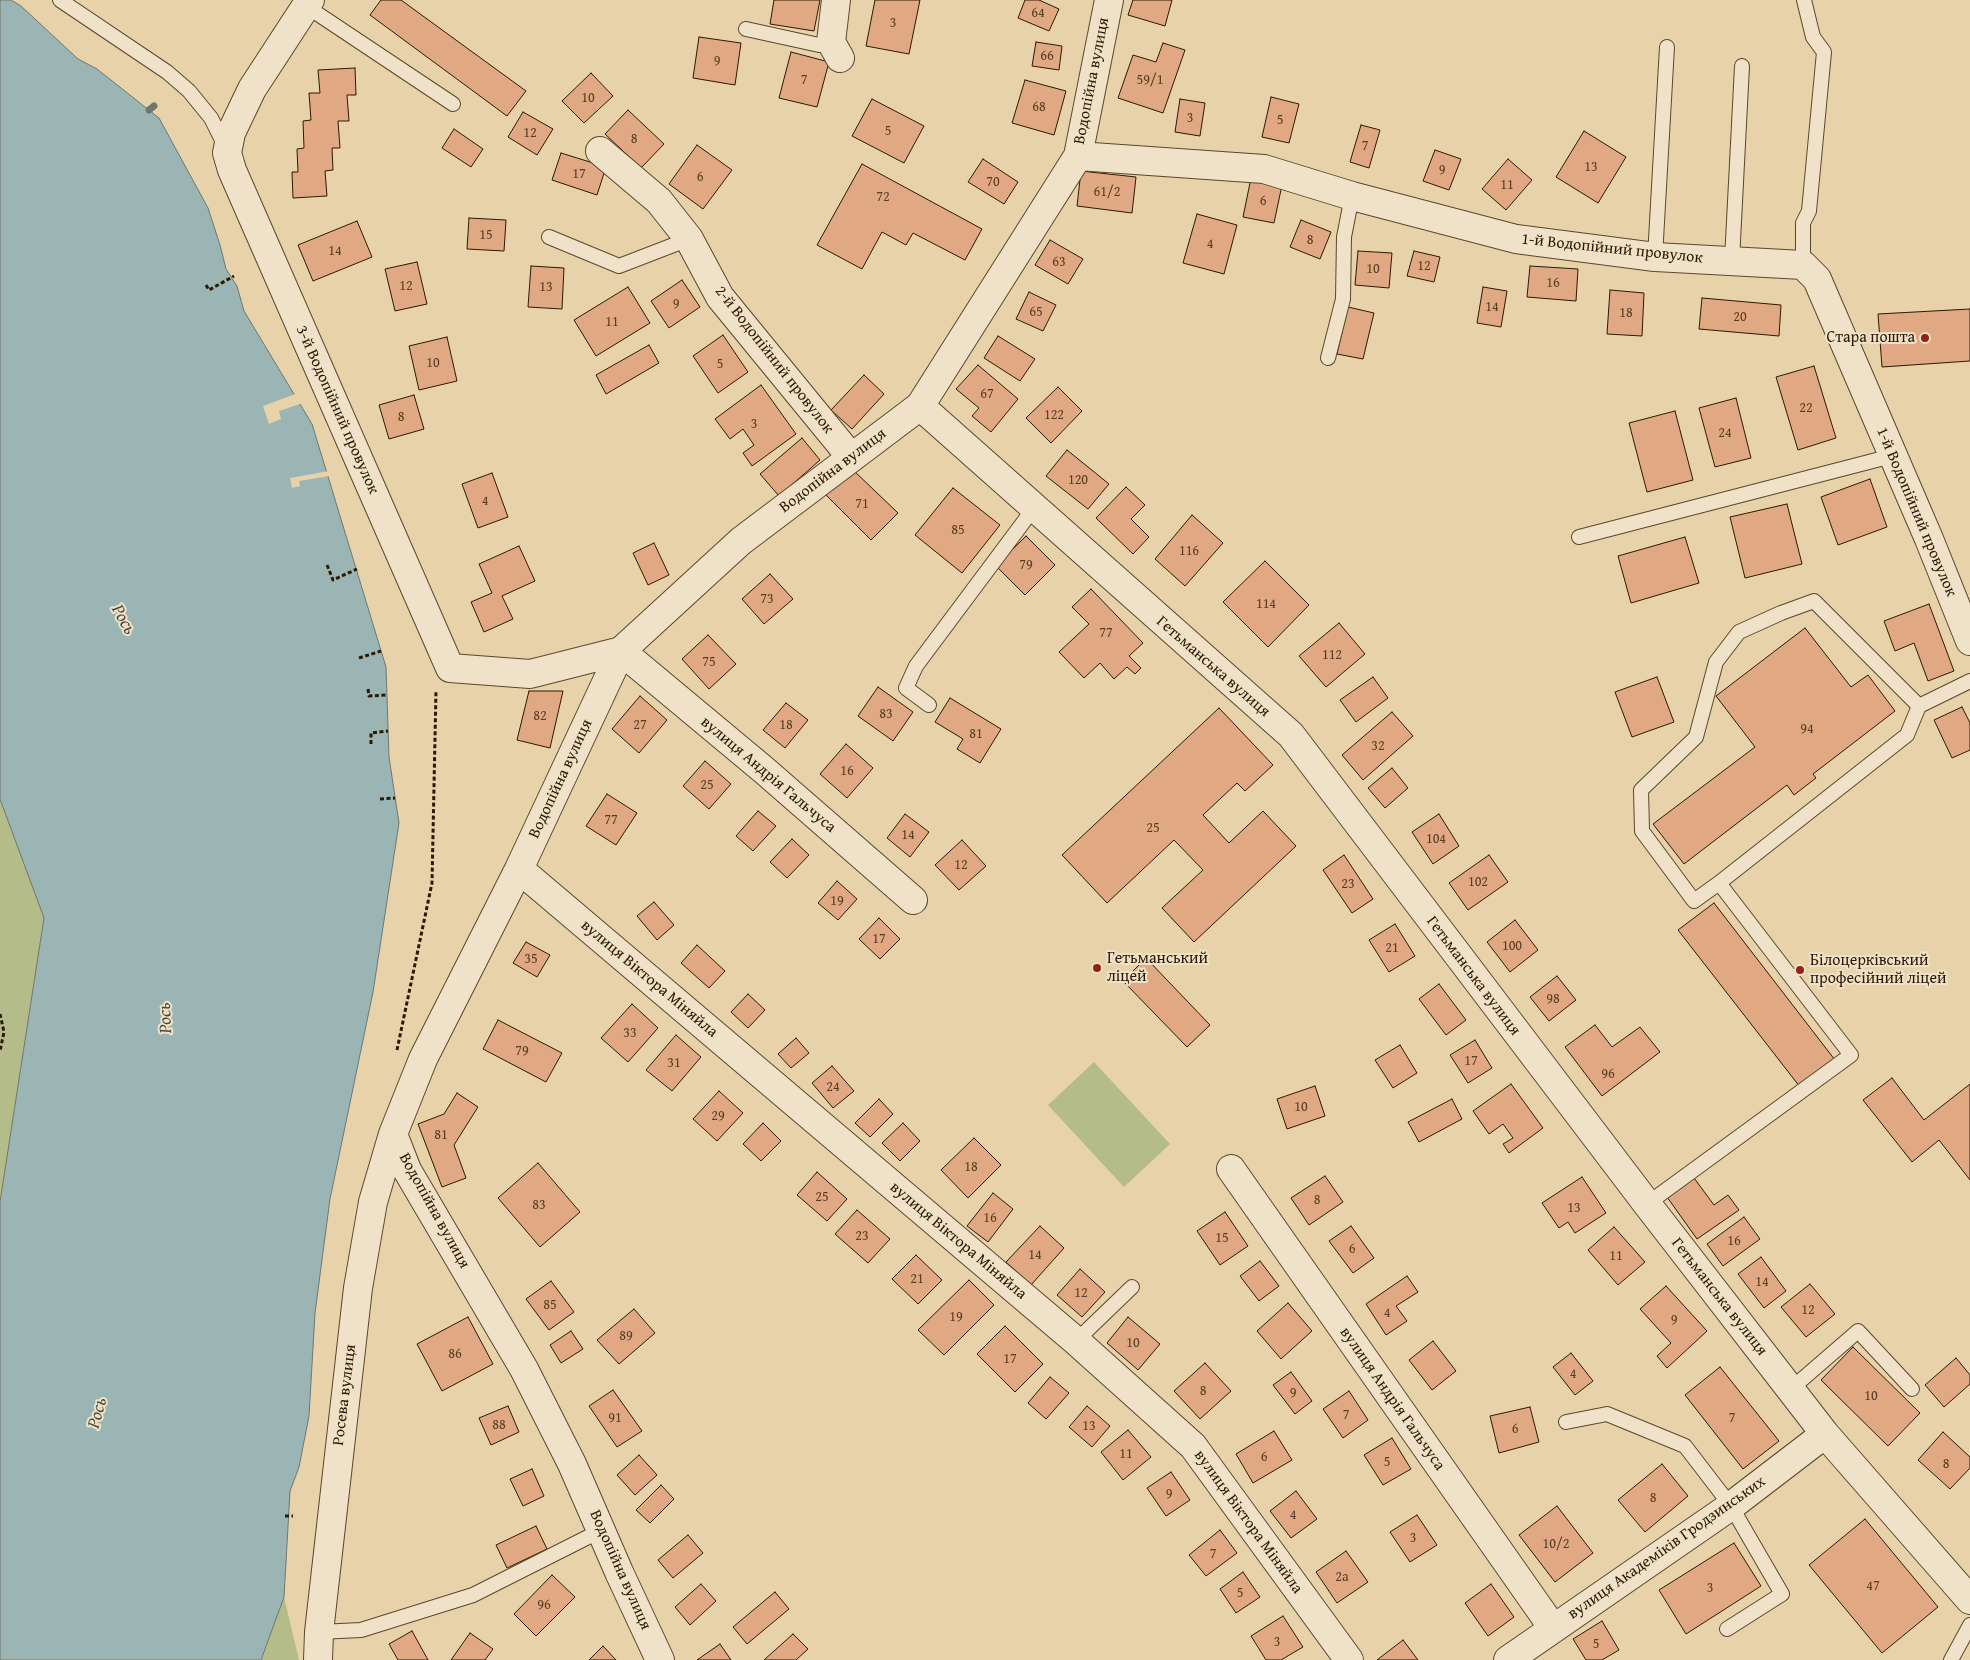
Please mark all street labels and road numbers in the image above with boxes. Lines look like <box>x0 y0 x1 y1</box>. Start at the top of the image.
street label: Водопійна вулиця <box>1070 16 1114 146</box>
street label: 1-й Водопійний провулок <box>1520 230 1704 268</box>
street label: 2-й Водопійний провулок <box>710 282 838 438</box>
street label: 3-й Водопійний провулок <box>291 323 383 497</box>
street label: 1-й Водопійний провулок <box>1872 424 1960 600</box>
street label: Водопійна вулиця <box>776 425 890 517</box>
street label: Гетьманська вулиця <box>1152 612 1274 722</box>
street label: вулиця Андрія Гальчуса <box>696 713 840 837</box>
street label: Водопійна вулиця <box>525 716 597 842</box>
street label: Гетьманська вулиця <box>1422 913 1524 1039</box>
street label: вулиця Віктора Міняйла <box>577 916 721 1042</box>
street label: Водопійна вулиця <box>394 1150 474 1272</box>
street label: вулиця Віктора Міняйла <box>886 1178 1030 1304</box>
street label: Гетьманська вулиця <box>1667 1234 1771 1360</box>
street label: вулиця Андрія Гальчуса <box>1335 1324 1449 1474</box>
street label: Росева вулиця <box>329 1343 361 1447</box>
street label: вулиця Віктора Міняйла <box>1189 1446 1307 1598</box>
street label: вулиця Академіків Гродзинських <box>1565 1472 1769 1624</box>
street label: Водопійна вулиця <box>585 1507 655 1633</box>

